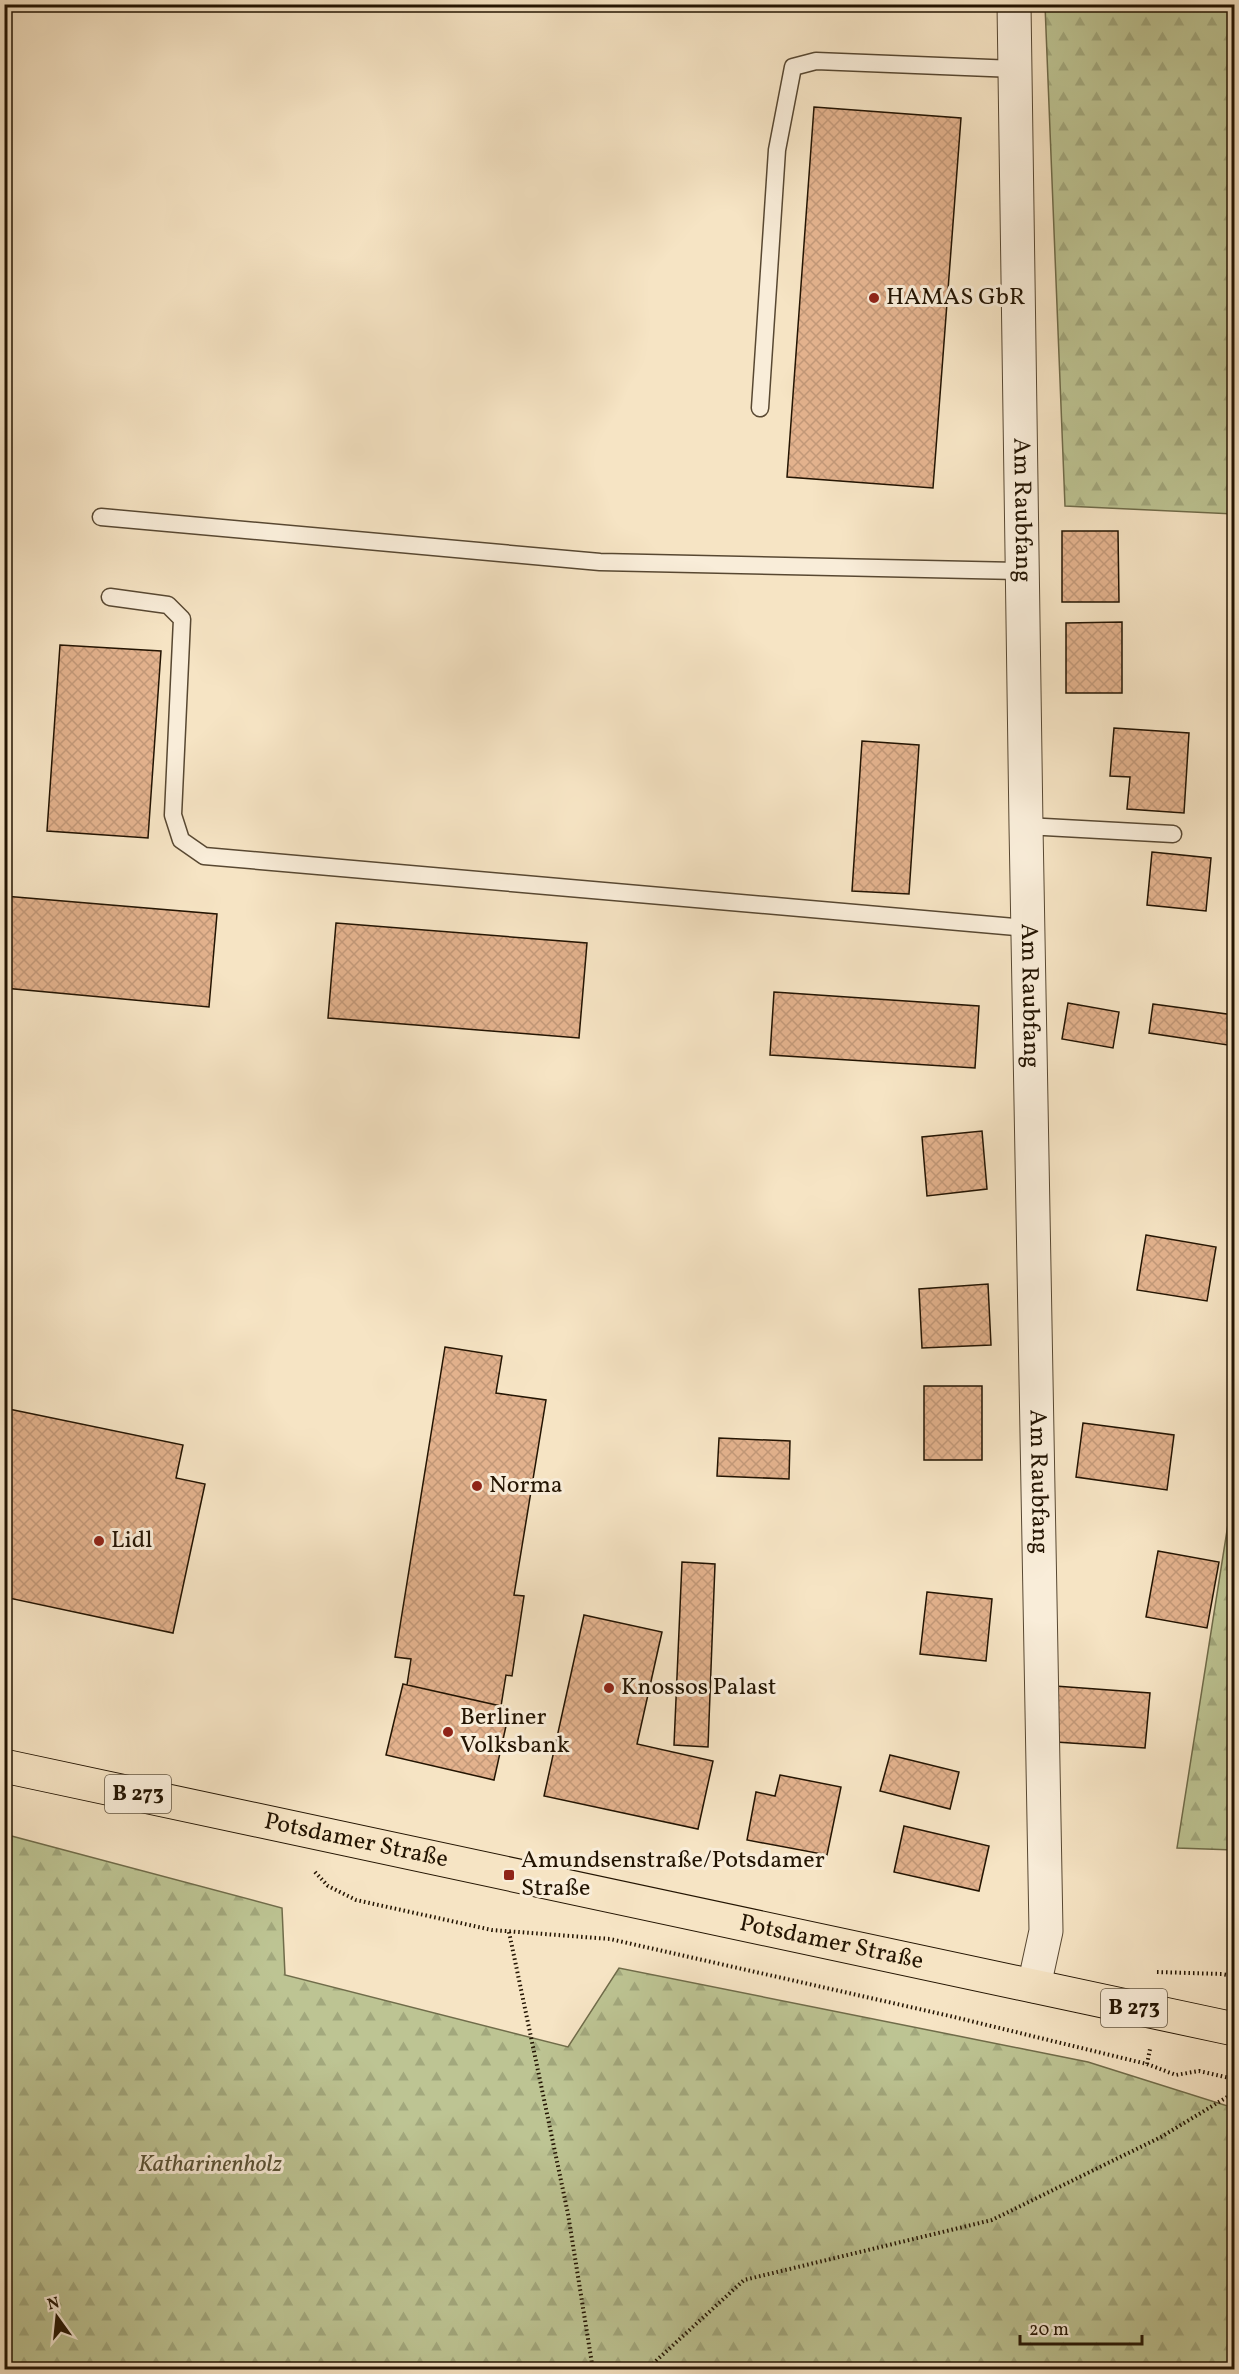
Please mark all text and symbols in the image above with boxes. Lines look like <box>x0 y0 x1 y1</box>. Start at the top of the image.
place label: HAMAS GbR <box>886 281 1025 315</box>
marker: HAMAS GbR <box>867 291 881 305</box>
street label: Am Raubfang <box>1003 437 1039 583</box>
street label: Am Raubfang <box>1011 923 1047 1069</box>
street label: Am Raubfang <box>1020 1409 1056 1554</box>
place label: Norma <box>489 1469 563 1503</box>
marker: Norma <box>470 1479 484 1493</box>
place label: Lidl <box>111 1524 152 1558</box>
marker: Lidl <box>92 1534 106 1548</box>
place label: Knossos Palast <box>621 1671 776 1705</box>
marker: Knossos Palast <box>602 1681 616 1695</box>
place label: Berliner Volksbank <box>460 1701 570 1763</box>
marker: Berliner Volksbank <box>441 1725 455 1739</box>
road number: B 273 <box>105 1775 171 1813</box>
street label: Potsdamer Straße <box>261 1805 451 1877</box>
place label: Amundsenstraße/Potsdamer Straße <box>521 1844 825 1906</box>
marker: Amundsenstraße/Potsdamer Straße <box>502 1868 516 1882</box>
street label: Potsdamer Straße <box>736 1907 927 1979</box>
road number: B 273 <box>1101 1989 1167 2027</box>
park label: Katharinenholz <box>138 2148 283 2182</box>
north arrow <box>27 2287 87 2347</box>
text: N <box>45 2292 62 2317</box>
scale bar <box>1020 2308 1142 2346</box>
text: 20 m <box>1029 2318 1069 2343</box>

